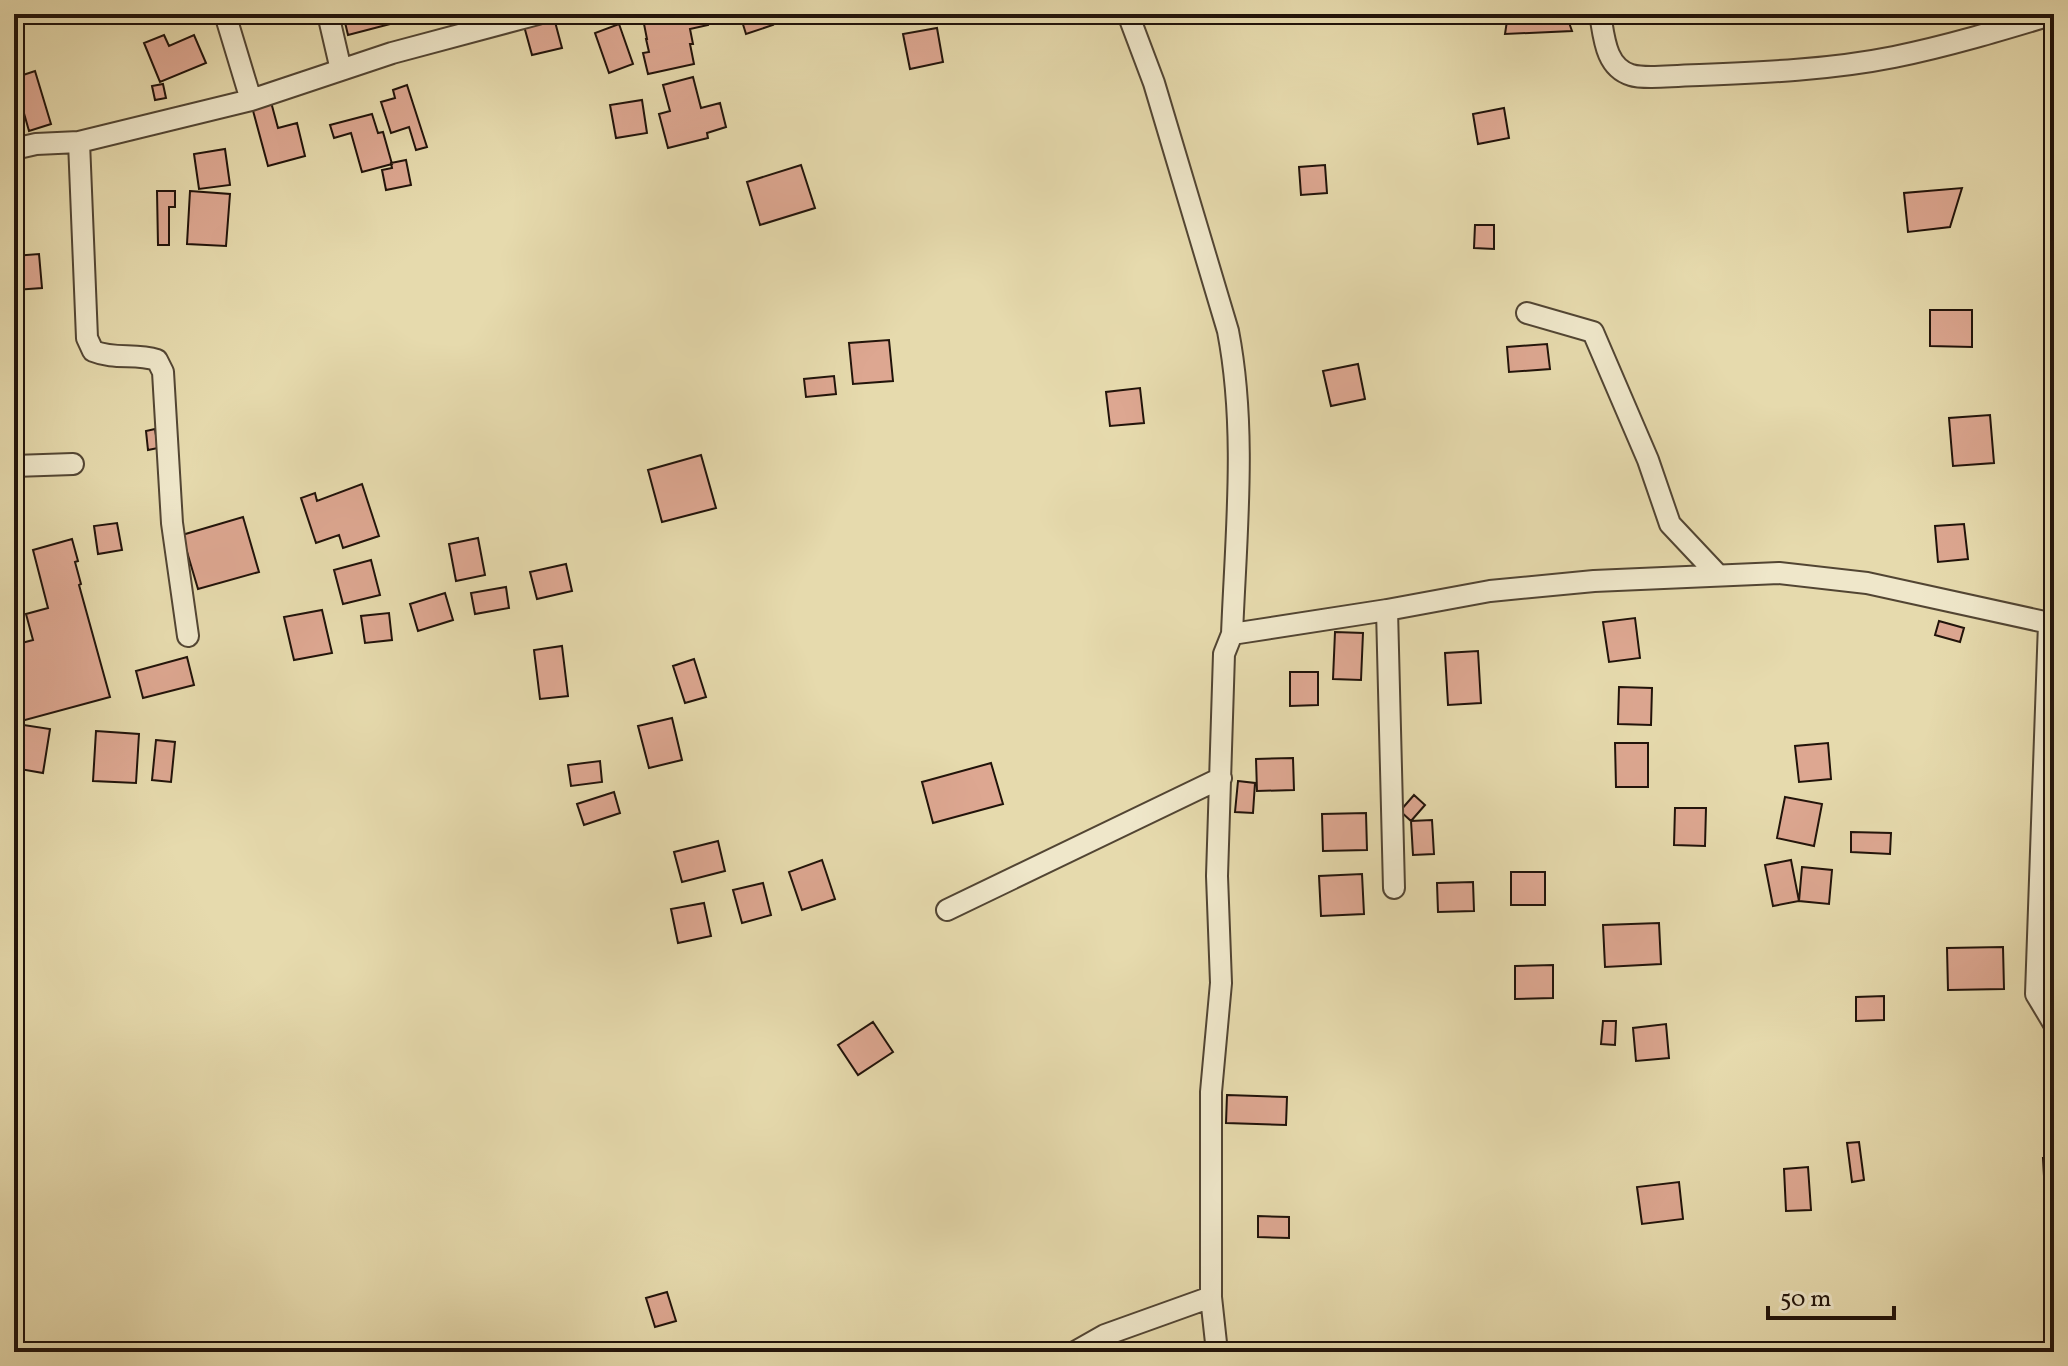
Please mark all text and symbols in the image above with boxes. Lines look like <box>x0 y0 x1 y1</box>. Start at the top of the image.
scale bar <box>1768 1270 1894 1320</box>
text: 50 m <box>1780 1283 1832 1317</box>

